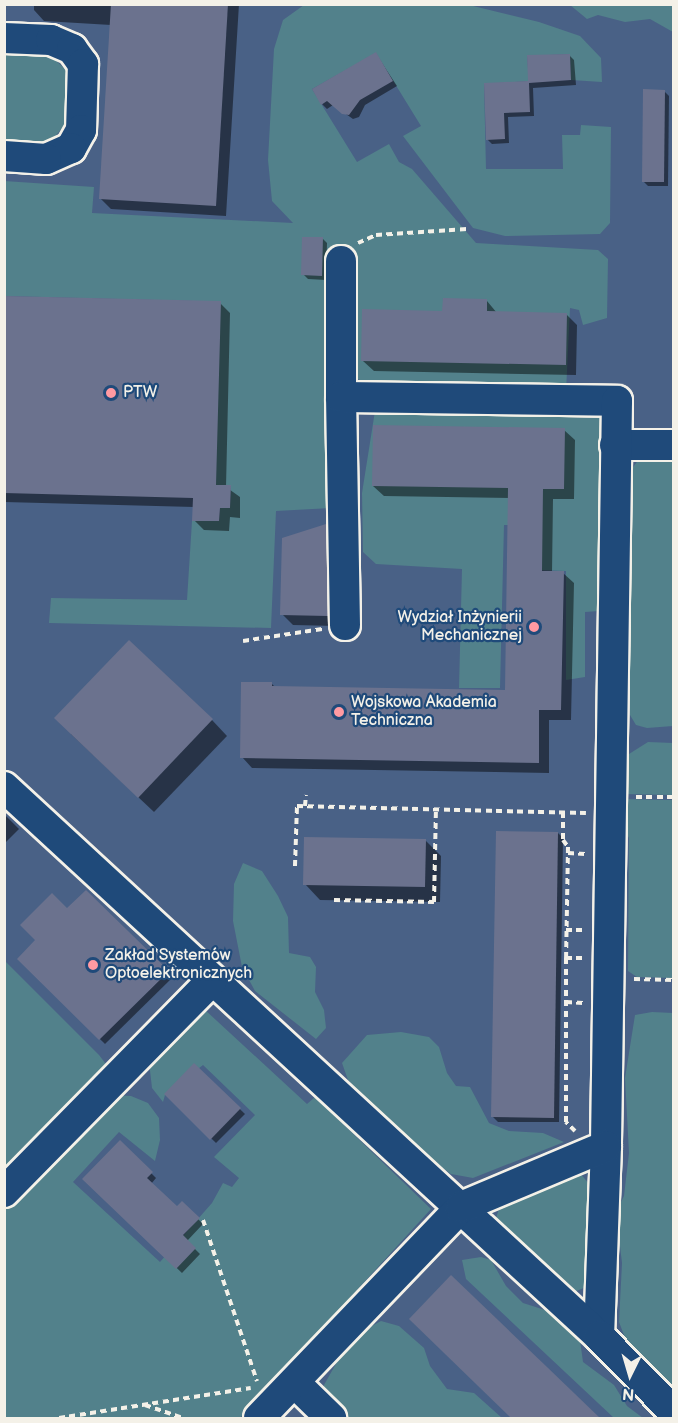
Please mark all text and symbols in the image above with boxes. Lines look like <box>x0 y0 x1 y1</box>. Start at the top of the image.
place label: PTW <box>123 383 157 403</box>
marker: PTW <box>104 386 118 400</box>
place label: Wydział Inżynierii Mechanicznej <box>398 608 522 646</box>
marker: Wydział Inżynierii Mechanicznej <box>527 620 541 634</box>
place label: Wojskowa Akademia Techniczna <box>351 693 497 731</box>
marker: Wojskowa Akademia Techniczna <box>332 705 346 719</box>
place label: Zakład Systemów Optoelektronicznych <box>105 946 252 984</box>
marker: Zakład Systemów Optoelektronicznych <box>86 958 100 972</box>
north arrow <box>600 1345 660 1405</box>
text: N <box>622 1383 635 1403</box>

